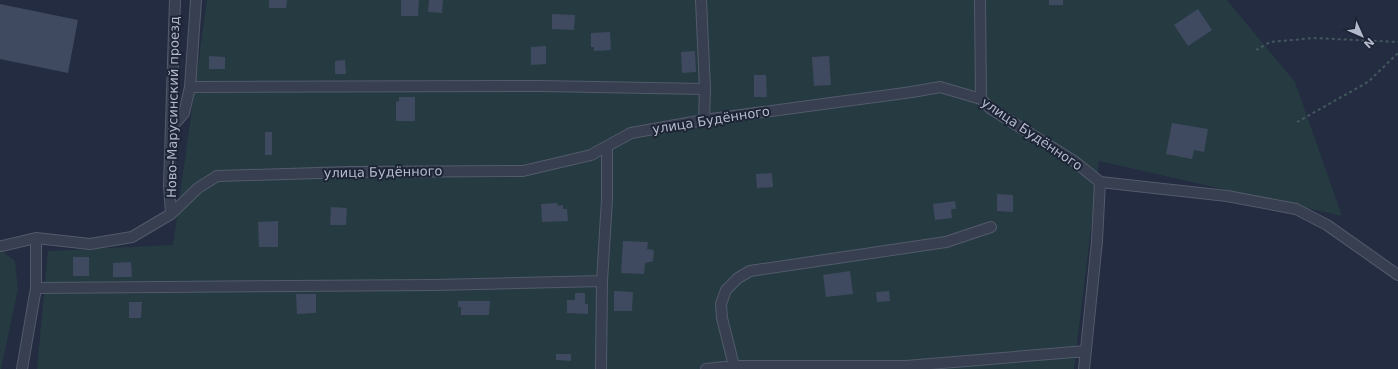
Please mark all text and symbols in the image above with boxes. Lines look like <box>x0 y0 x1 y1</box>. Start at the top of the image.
street label: Ново-Марусинский проезд <box>164 16 182 198</box>
north arrow <box>1342 16 1382 56</box>
text: N <box>1361 35 1377 51</box>
street label: улица Будённого <box>979 95 1085 173</box>
street label: улица Будённого <box>651 103 771 137</box>
street label: улица Будённого <box>324 163 443 181</box>

